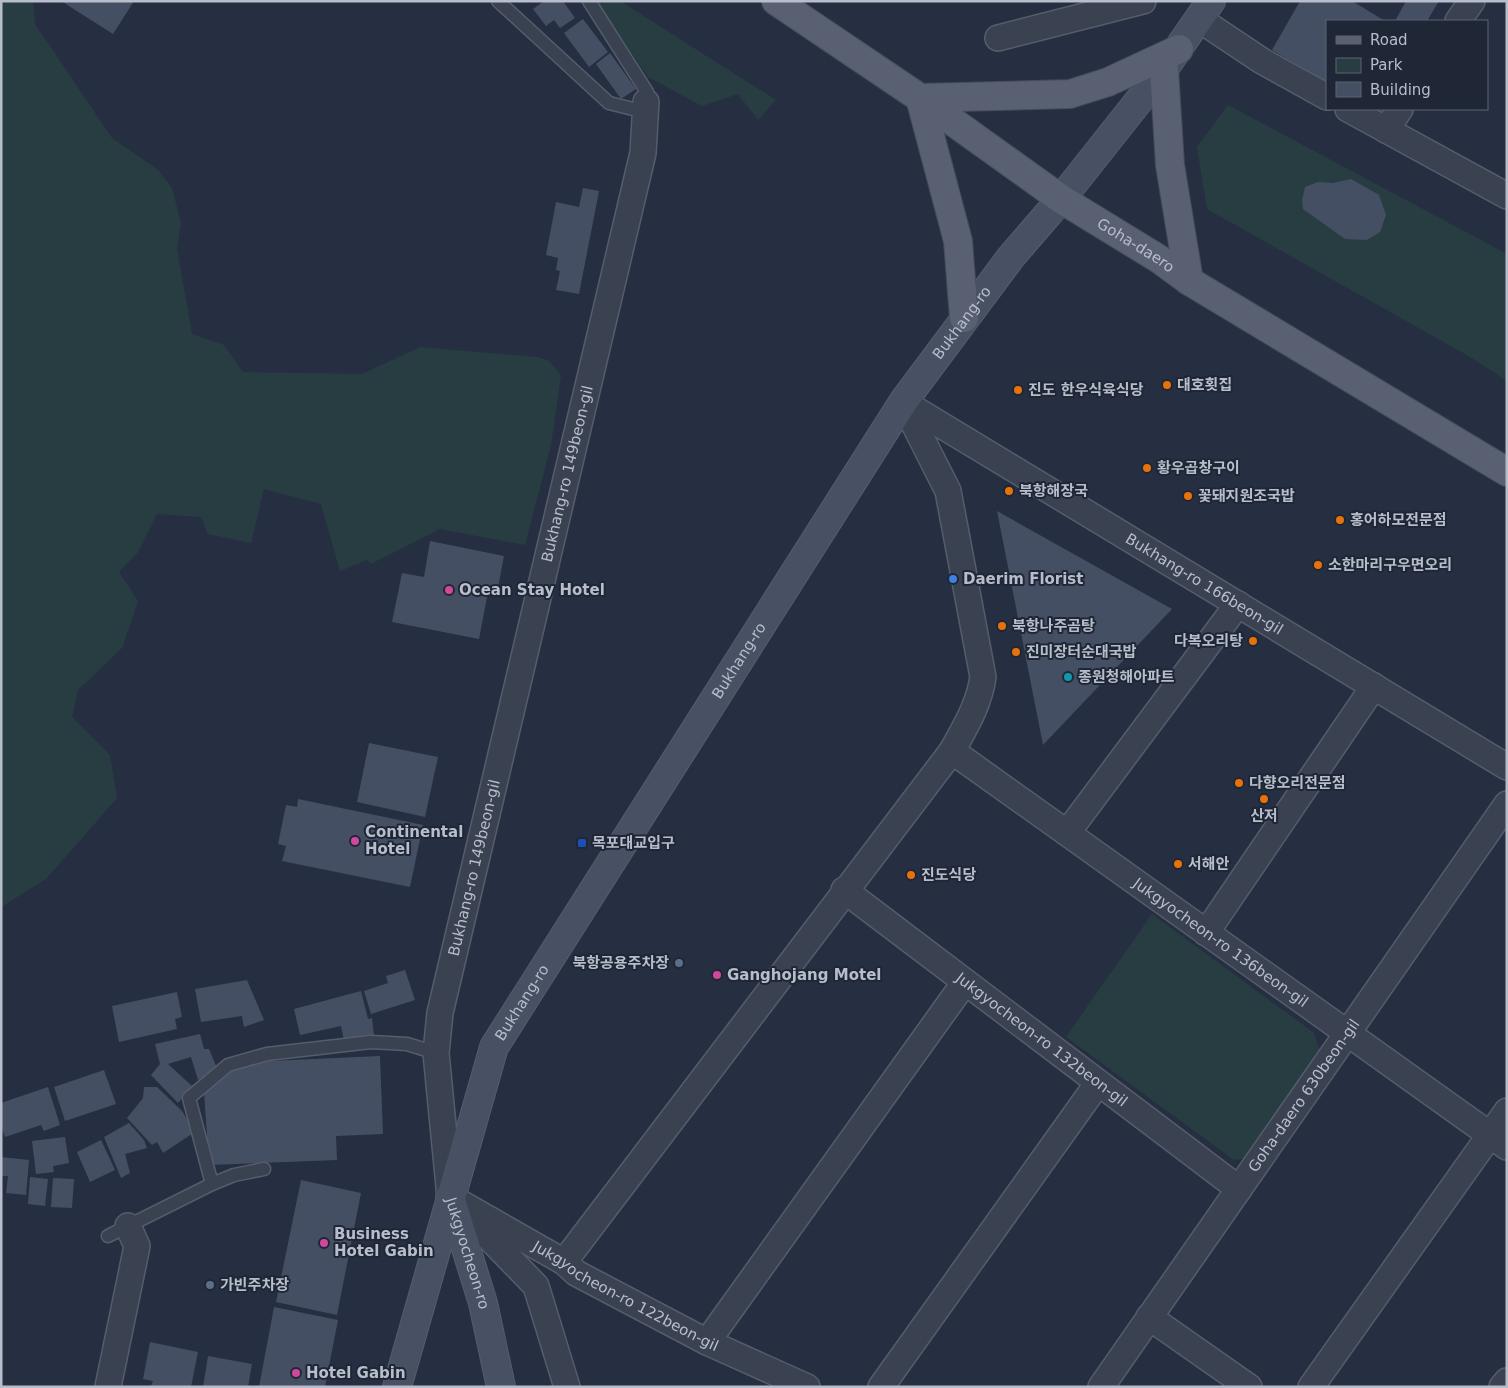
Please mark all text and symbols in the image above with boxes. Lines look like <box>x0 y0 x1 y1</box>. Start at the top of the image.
legend <box>1326 20 1488 110</box>
text: Road <box>1370 31 1408 49</box>
text: Park <box>1370 56 1403 74</box>
text: Building <box>1370 81 1431 99</box>
street label: Goha-daero <box>1094 214 1178 276</box>
street label: Bukhang-ro <box>929 283 995 363</box>
place label: 대호횟집 <box>1177 376 1232 394</box>
marker: 대호횟집 <box>1161 379 1173 391</box>
place label: 진도 한우식육식당 <box>1028 381 1144 399</box>
street label: Bukhang-ro 149beon-gil <box>538 384 597 564</box>
marker: 진도 한우식육식당 <box>1012 384 1024 396</box>
place label: 황우곱창구이 <box>1157 459 1240 477</box>
marker: 황우곱창구이 <box>1141 462 1153 474</box>
place label: 북항해장국 <box>1019 482 1088 500</box>
marker: 북항해장국 <box>1003 485 1015 497</box>
place label: 꽃돼지원조국밥 <box>1198 487 1295 505</box>
marker: 꽃돼지원조국밥 <box>1182 490 1194 502</box>
place label: 홍어하모전문점 <box>1350 511 1447 529</box>
marker: 홍어하모전문점 <box>1334 514 1346 526</box>
street label: Bukhang-ro 166beon-gil <box>1122 530 1286 639</box>
place label: 소한마리구우면오리 <box>1328 556 1452 574</box>
marker: 소한마리구우면오리 <box>1312 559 1324 571</box>
place label: Daerim Florist <box>963 570 1083 588</box>
marker: Daerim Florist <box>947 573 959 585</box>
place label: Ocean Stay Hotel <box>459 581 605 599</box>
marker: Ocean Stay Hotel <box>443 584 455 596</box>
place label: 북항나주곰탕 <box>1012 617 1095 635</box>
street label: Bukhang-ro <box>708 619 770 702</box>
marker: 북항나주곰탕 <box>996 620 1008 632</box>
place label: 다복오리탕 <box>1174 632 1243 650</box>
marker: 다복오리탕 <box>1247 635 1259 647</box>
place label: 진미장터순대국밥 <box>1026 643 1137 661</box>
marker: 진미장터순대국밥 <box>1010 646 1022 658</box>
place label: 종원청해아파트 <box>1078 668 1175 686</box>
marker: 종원청해아파트 <box>1062 671 1074 683</box>
place label: 다향오리전문점 <box>1249 774 1346 792</box>
marker: 다향오리전문점 <box>1233 777 1245 789</box>
street label: Bukhang-ro 149beon-gil <box>445 778 504 958</box>
marker: 산저 <box>1258 793 1270 805</box>
place label: 산저 <box>1250 807 1278 825</box>
place label: Continental Hotel <box>365 823 463 858</box>
place label: 목포대교입구 <box>592 834 675 852</box>
marker: Continental Hotel <box>349 835 361 847</box>
marker: 목포대교입구 <box>576 837 588 849</box>
place label: 서해안 <box>1188 855 1230 873</box>
marker: 서해안 <box>1172 858 1184 870</box>
place label: 진도식당 <box>921 866 976 884</box>
marker: 진도식당 <box>905 869 917 881</box>
street label: Jukgyocheon-ro 136beon-gil <box>1129 874 1312 1011</box>
place label: 북항공용주차장 <box>572 954 669 972</box>
marker: 북항공용주차장 <box>673 957 685 969</box>
street label: Bukhang-ro <box>491 961 553 1044</box>
place label: Ganghojang Motel <box>727 966 881 984</box>
street label: Jukgyocheon-ro 132beon-gil <box>952 968 1131 1110</box>
marker: Ganghojang Motel <box>711 969 723 981</box>
street label: Goha-daero 630beon-gil <box>1244 1016 1363 1176</box>
street label: Jukgyocheon-ro <box>441 1194 493 1311</box>
place label: Business Hotel Gabin <box>334 1225 434 1260</box>
marker: Business Hotel Gabin <box>318 1237 330 1249</box>
street label: Jukgyocheon-ro 122beon-gil <box>529 1237 721 1355</box>
place label: 가빈주차장 <box>220 1276 289 1294</box>
marker: 가빈주차장 <box>204 1279 216 1291</box>
place label: Hotel Gabin <box>306 1364 406 1382</box>
marker: Hotel Gabin <box>290 1367 302 1379</box>

